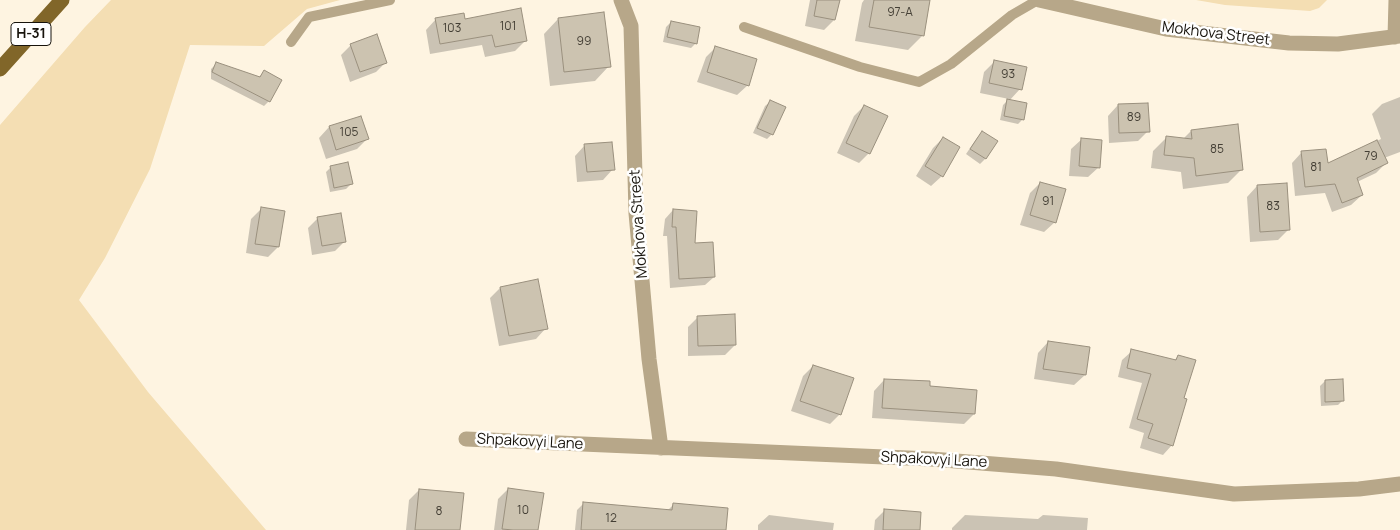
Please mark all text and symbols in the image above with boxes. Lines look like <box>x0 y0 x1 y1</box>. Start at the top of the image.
house number: 97-А <box>887 6 913 20</box>
street label: Mokhova Street <box>1161 18 1271 50</box>
house number: 101 <box>500 20 516 34</box>
road number: Н-31 <box>11 22 51 46</box>
house number: 103 <box>443 22 461 36</box>
house number: 99 <box>577 35 591 49</box>
house number: 93 <box>1001 68 1015 82</box>
house number: 89 <box>1127 111 1141 125</box>
house number: 105 <box>340 126 358 140</box>
house number: 85 <box>1210 143 1224 157</box>
house number: 79 <box>1364 150 1378 164</box>
house number: 81 <box>1310 161 1322 175</box>
street label: Mokhova Street <box>626 169 652 279</box>
house number: 91 <box>1042 195 1054 209</box>
house number: 83 <box>1266 200 1280 214</box>
street label: Shpakovyi Lane <box>476 430 584 454</box>
street label: Shpakovyi Lane <box>880 448 988 472</box>
house number: 10 <box>517 504 529 518</box>
house number: 8 <box>436 505 442 519</box>
house number: 12 <box>605 512 617 526</box>

